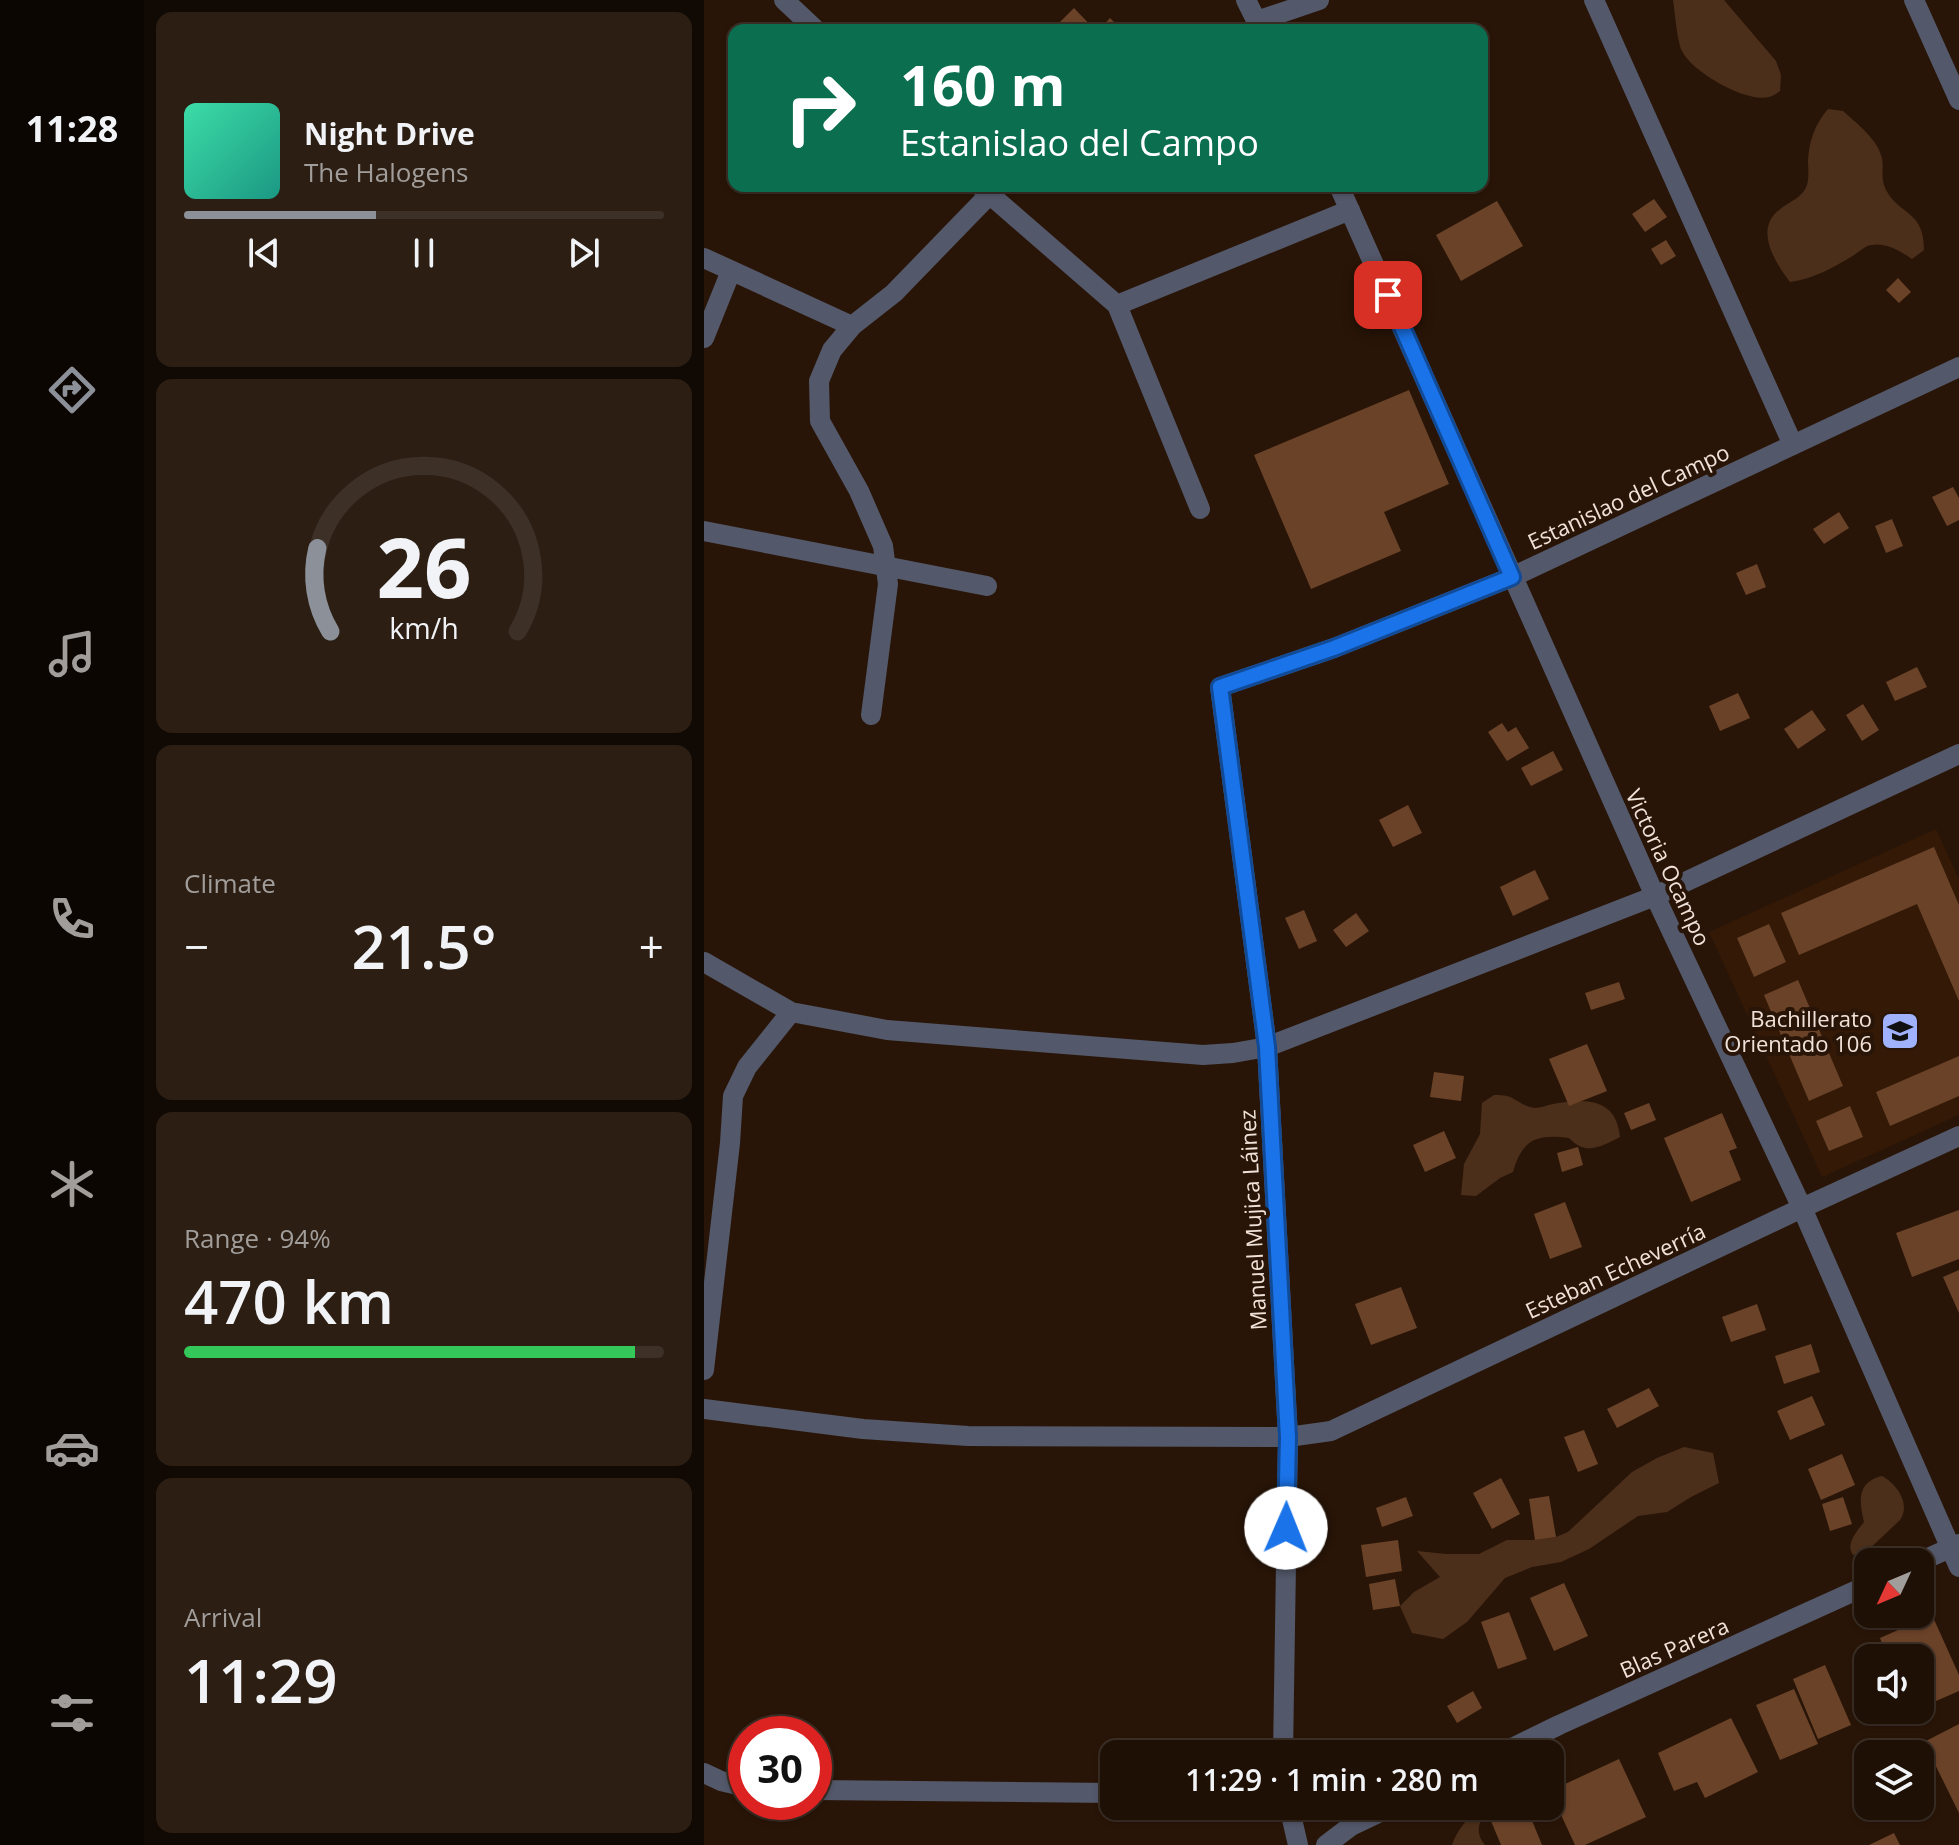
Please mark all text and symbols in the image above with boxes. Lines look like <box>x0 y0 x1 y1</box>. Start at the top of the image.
text: 160 m <box>900 46 1066 122</box>
icon: right <box>768 56 872 160</box>
text: 11:28 <box>26 104 118 153</box>
text: Night Drive <box>304 113 475 154</box>
text: Estanislao del Campo <box>900 118 1259 167</box>
text: The Halogens <box>304 154 469 190</box>
icon: previous <box>242 231 286 275</box>
icon: pause <box>402 231 446 275</box>
icon: next <box>562 231 606 275</box>
pin <box>1354 261 1422 329</box>
icon: arrive <box>1366 273 1410 317</box>
icon: directions <box>44 362 100 418</box>
street label: Estanislao del Campo <box>1522 436 1734 556</box>
text: 26 <box>376 508 472 621</box>
text: km/h <box>389 608 459 647</box>
icon: music <box>44 626 100 682</box>
street label: Victoria Ocampo <box>1620 784 1718 950</box>
text: Climate <box>184 865 276 901</box>
icon: phone <box>44 891 100 947</box>
text: 21.5° <box>351 905 497 987</box>
text: − <box>184 916 209 976</box>
text: + <box>639 916 664 976</box>
place label: Bachillerato Orientado 106 <box>1724 1003 1872 1058</box>
school or university icon: Bachillerato Orientado 106 <box>1879 1010 1921 1052</box>
street label: Manuel Mujica Láinez <box>1231 1109 1273 1331</box>
icon: climate <box>44 1156 100 1212</box>
street label: Esteban Echeverría <box>1520 1215 1710 1325</box>
text: Range · 94% <box>184 1220 331 1256</box>
text: 470 km <box>184 1260 394 1342</box>
icon: car <box>44 1420 100 1476</box>
position arrow <box>1244 1486 1328 1570</box>
north arrow <box>1854 1548 1934 1628</box>
map controls <box>1854 1548 1934 1820</box>
text: Arrival <box>184 1599 262 1635</box>
street label: Blas Parera <box>1615 1610 1733 1684</box>
text: 11:29 <box>184 1639 338 1721</box>
button: sound <box>1854 1644 1934 1724</box>
icon: filters <box>44 1685 100 1741</box>
speed limit sign: 30 <box>728 1716 832 1820</box>
button: layers <box>1854 1740 1934 1820</box>
text: 11:29 · 1 min · 280 m <box>1185 1759 1479 1800</box>

